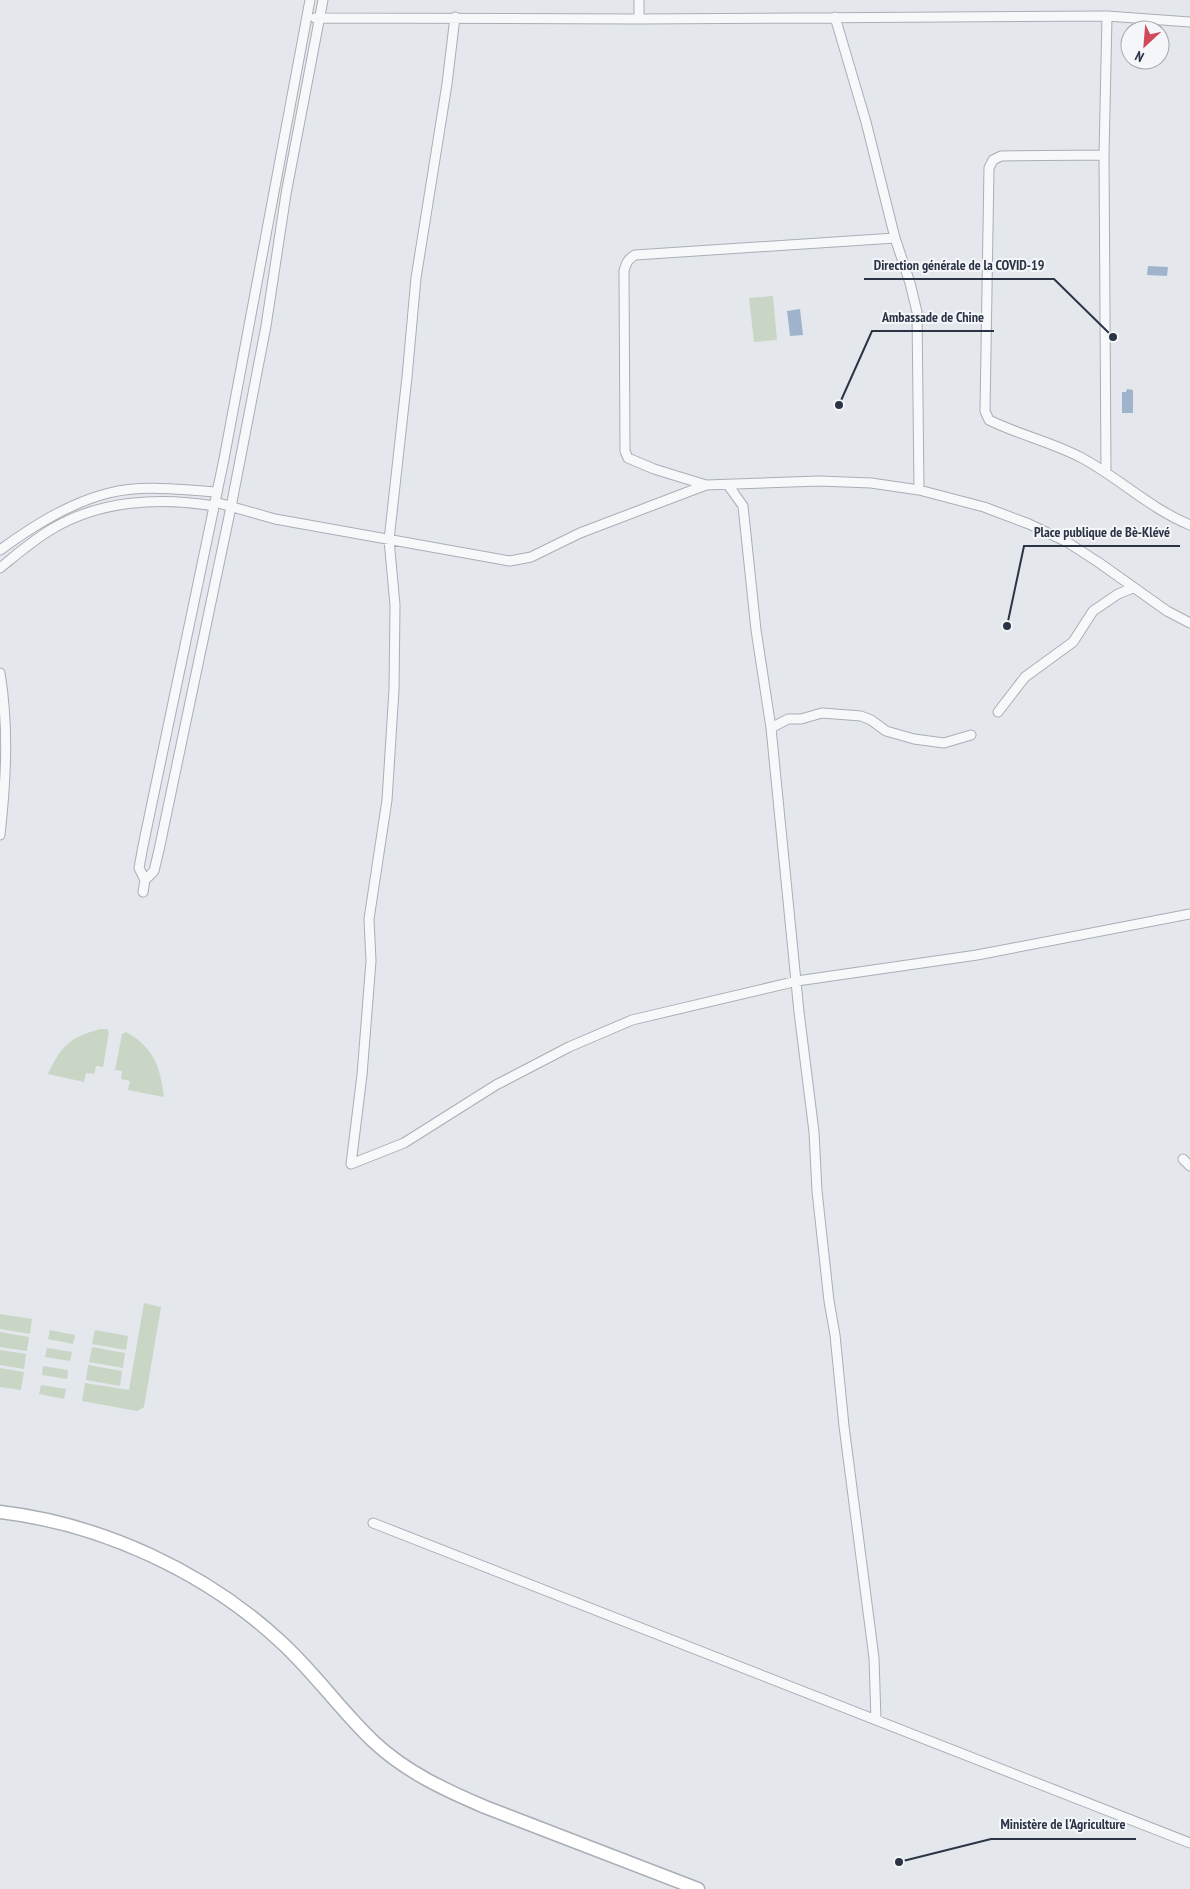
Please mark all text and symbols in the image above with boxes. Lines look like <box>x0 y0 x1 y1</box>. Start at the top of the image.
north arrow <box>1120 20 1170 70</box>
text: N <box>1132 47 1147 66</box>
callout: Direction générale de la COVID-19 <box>864 250 1054 279</box>
text: Direction générale de la COVID-19 <box>874 256 1045 274</box>
callout: Ambassade de Chine <box>872 302 994 331</box>
text: Ambassade de Chine <box>881 308 984 326</box>
callout: Place publique de Bè-Klévé <box>1024 517 1180 546</box>
text: Place publique de Bè-Klévé <box>1034 523 1170 541</box>
callout: Ministère de l'Agriculture <box>991 1810 1136 1839</box>
text: Ministère de l'Agriculture <box>1000 1815 1126 1833</box>

